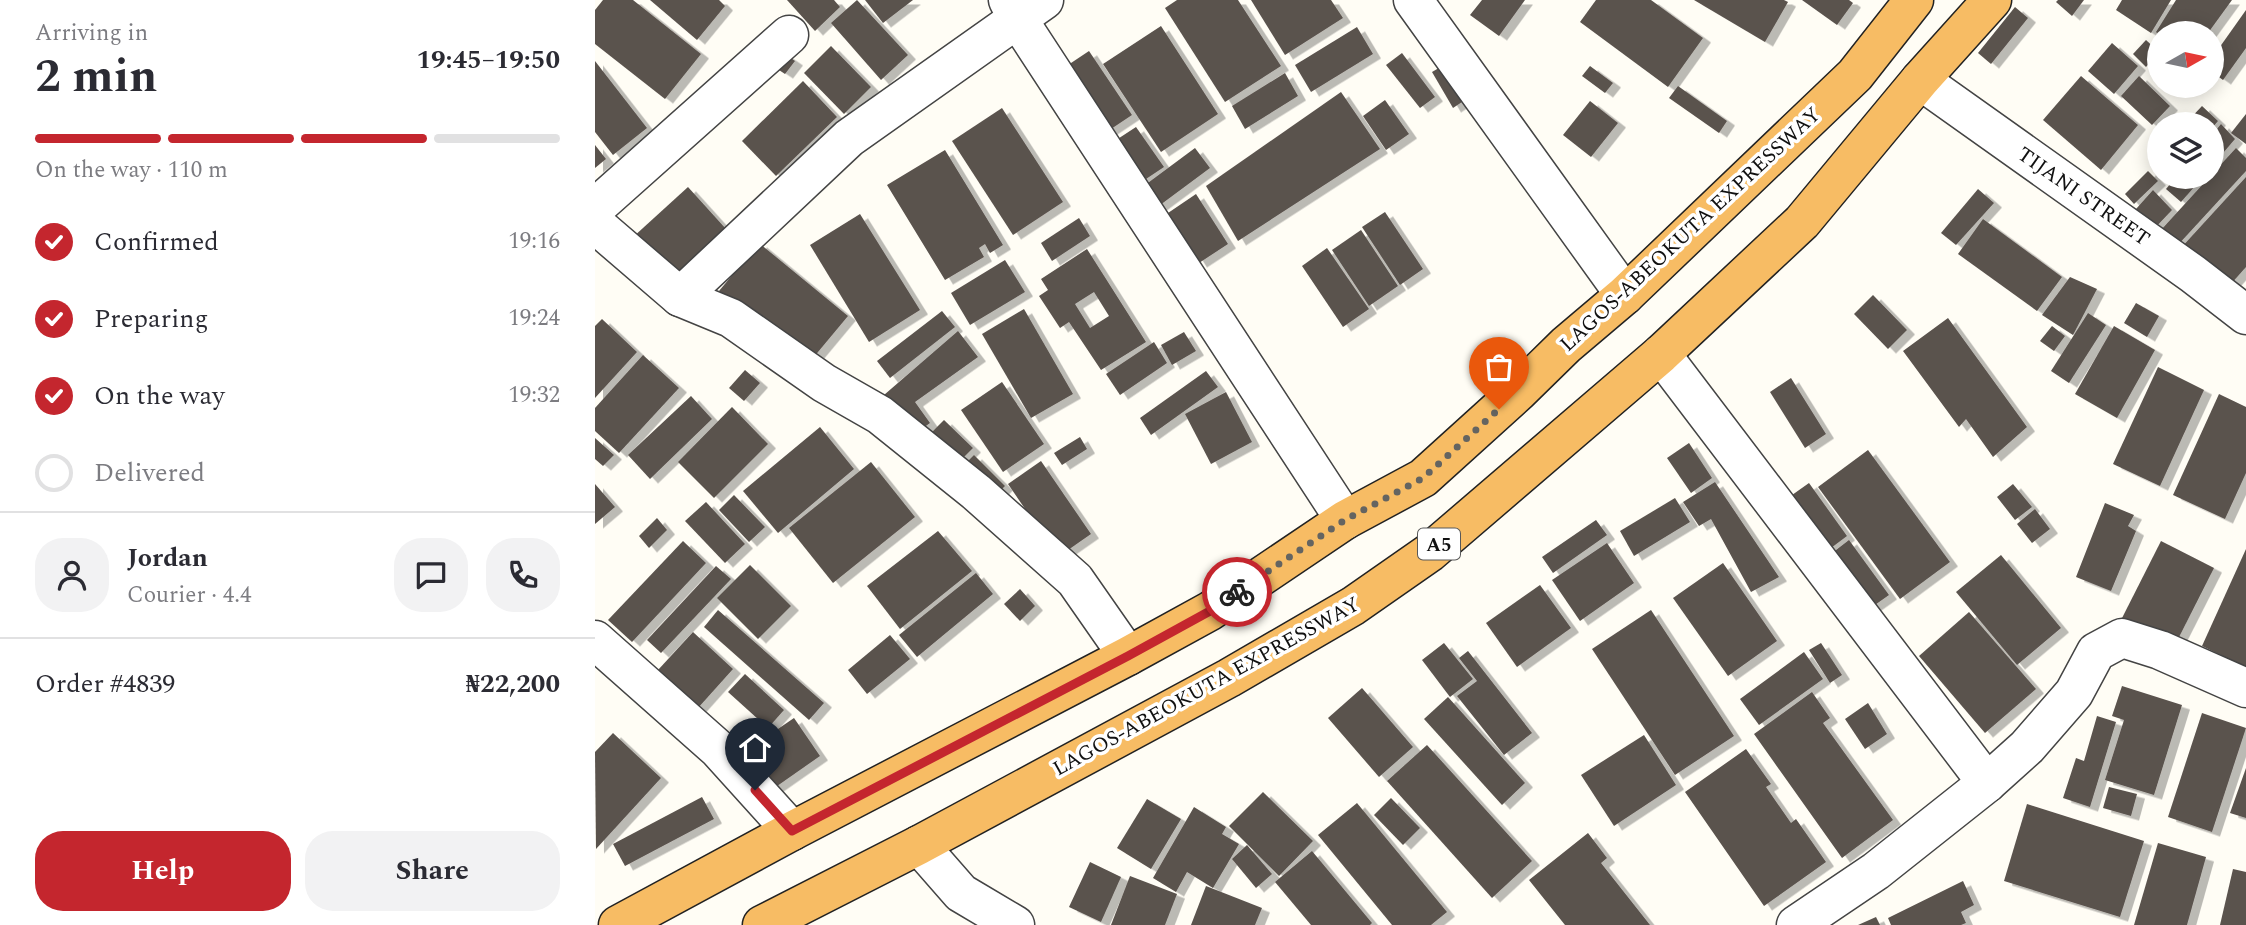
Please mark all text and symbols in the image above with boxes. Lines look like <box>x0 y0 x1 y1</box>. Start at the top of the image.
text: Arriving in <box>35 16 148 51</box>
north arrow <box>2147 21 2224 98</box>
map controls <box>2147 21 2224 189</box>
text: 19:45–19:50 <box>416 40 560 80</box>
text: 2 min <box>35 42 157 112</box>
street label: LAGOS-ABEOKUTA EXPRESSWAY <box>1553 100 1829 360</box>
button: layers <box>2147 112 2224 189</box>
street label: TIJANI STREET <box>2010 139 2157 255</box>
text: On the way · 110 m <box>35 153 228 188</box>
text: Confirmed <box>94 222 219 262</box>
icon: check <box>35 223 73 261</box>
text: 19:16 <box>508 224 560 259</box>
text: Preparing <box>94 299 208 339</box>
icon: check <box>35 300 73 338</box>
text: 19:24 <box>508 301 560 336</box>
pin <box>1469 337 1529 409</box>
icon: bag <box>1480 348 1518 386</box>
text: On the way <box>94 376 225 416</box>
icon: check <box>35 377 73 415</box>
text: 19:32 <box>508 378 560 413</box>
text: Delivered <box>94 453 205 493</box>
road number: A5 <box>1418 528 1460 559</box>
button: person <box>35 538 109 612</box>
text: Jordan <box>127 538 208 578</box>
button: chat <box>394 538 468 612</box>
button: phone <box>486 538 560 612</box>
courier <box>1202 557 1272 627</box>
icon: bike <box>1218 573 1256 611</box>
text: Courier · 4.4 <box>127 578 252 613</box>
street label: LAGOS-ABEOKUTA EXPRESSWAY <box>1047 589 1366 785</box>
text: Order #4839 <box>35 664 175 704</box>
text: ₦22,200 <box>466 664 560 704</box>
pin <box>725 718 785 790</box>
icon: home <box>736 729 774 767</box>
button: Help <box>35 831 291 911</box>
button: Share <box>305 831 560 911</box>

